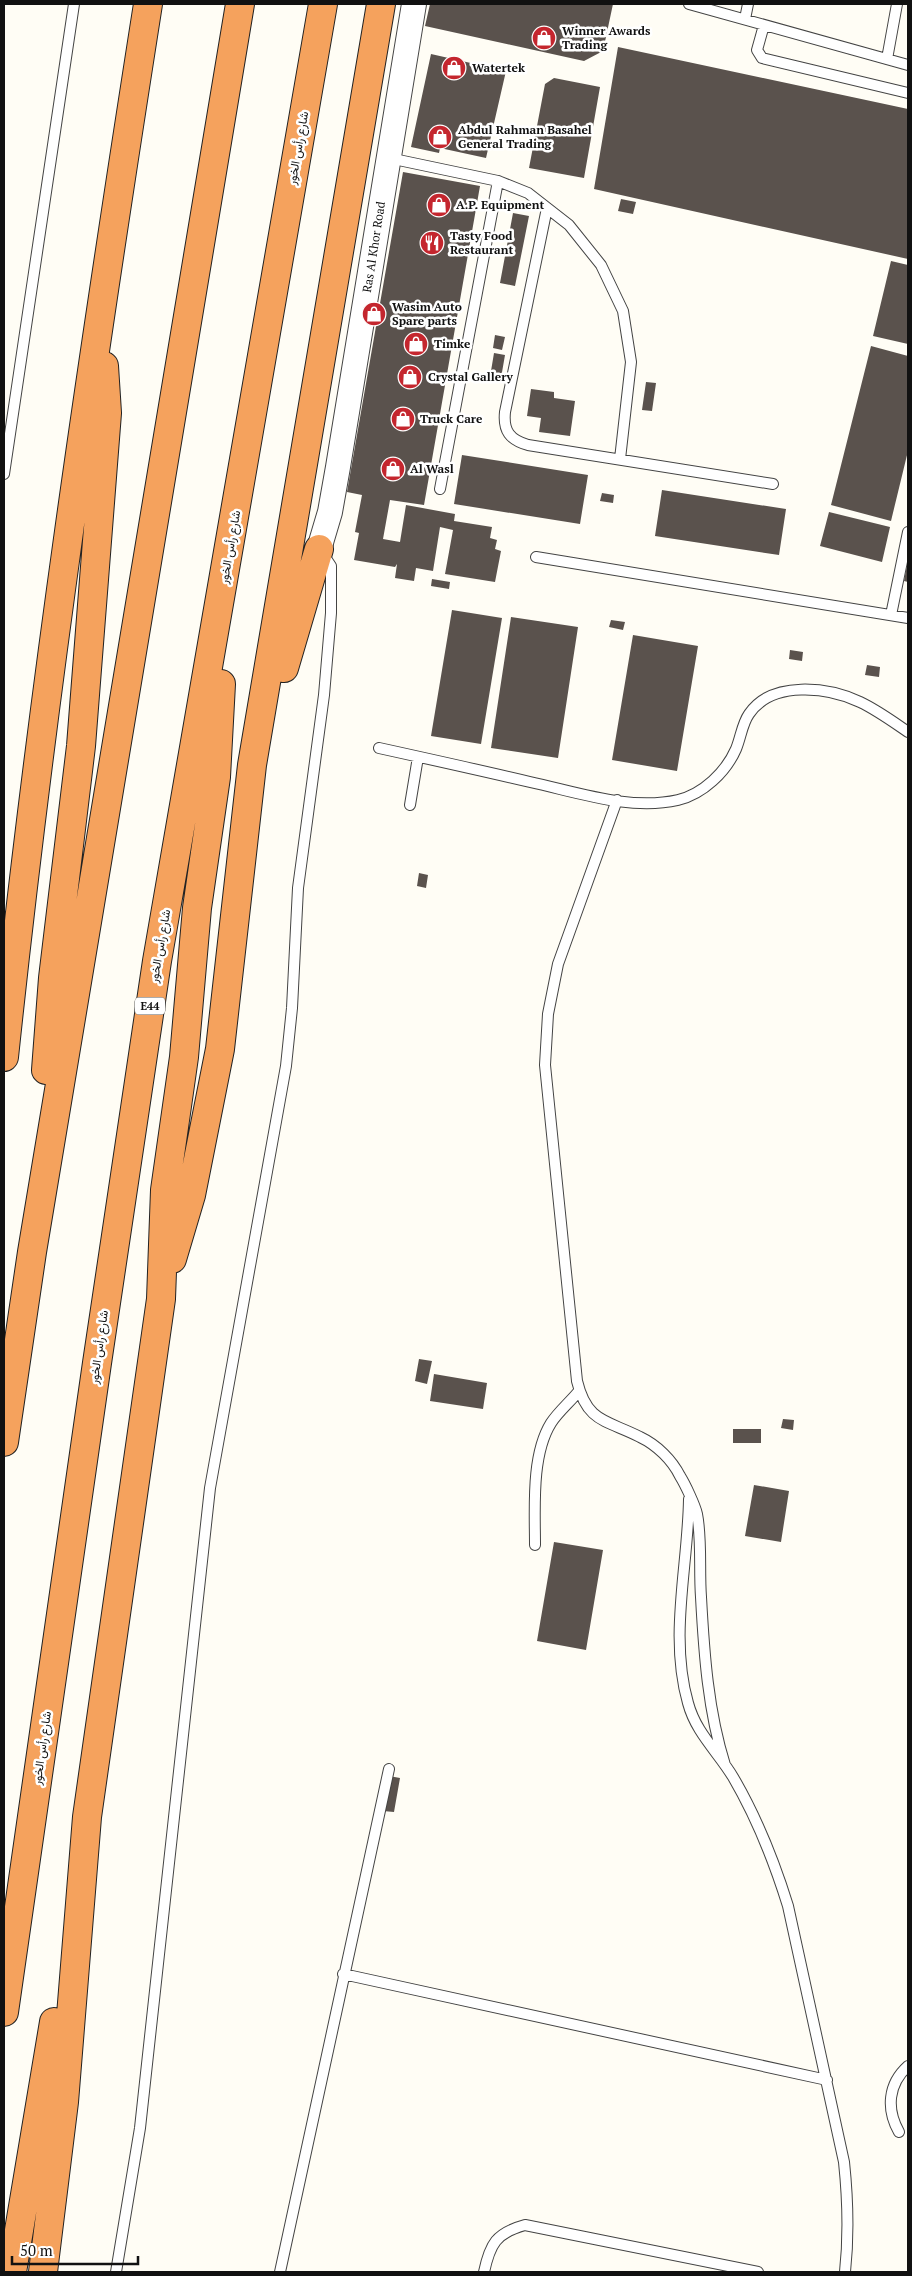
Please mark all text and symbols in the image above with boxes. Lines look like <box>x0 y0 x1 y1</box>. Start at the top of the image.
place label: Winner Awards Trading <box>562 23 651 52</box>
shop icon: Winner Awards Trading <box>531 25 557 51</box>
shop icon: Watertek <box>441 55 467 81</box>
place label: Watertek <box>472 60 525 75</box>
street label: شارع رأس الخور <box>284 110 313 187</box>
place label: Abdul Rahman Basahel General Trading <box>458 122 592 151</box>
shop icon: Abdul Rahman Basahel General Trading <box>427 124 453 150</box>
shop icon: A.P. Equipment <box>426 192 452 218</box>
place label: A.P. Equipment <box>456 197 544 212</box>
street label: Ras Al Khor Road <box>359 200 388 294</box>
place label: Tasty Food Restaurant <box>450 228 513 257</box>
restaurant icon: Tasty Food Restaurant <box>419 230 445 256</box>
place label: Wasim Auto Spare parts <box>392 299 462 328</box>
shop icon: Wasim Auto Spare parts <box>361 301 387 327</box>
shop icon: Timke <box>403 331 429 357</box>
place label: Timke <box>434 336 471 351</box>
shop icon: Crystal Gallery <box>397 364 423 390</box>
place label: Crystal Gallery <box>428 369 513 384</box>
shop icon: Truck Care <box>390 406 416 432</box>
place label: Truck Care <box>420 411 483 426</box>
shop icon: Al Wasl <box>380 456 406 482</box>
place label: Al Wasl <box>410 461 454 476</box>
street label: شارع رأس الخور <box>216 509 245 586</box>
street label: شارع رأس الخور <box>146 908 175 985</box>
road number: E44 <box>135 998 165 1014</box>
street label: شارع رأس الخور <box>86 1309 113 1386</box>
street label: شارع رأس الخور <box>29 1710 56 1787</box>
scale bar <box>12 2234 139 2266</box>
text: 50 m <box>20 2240 53 2260</box>

